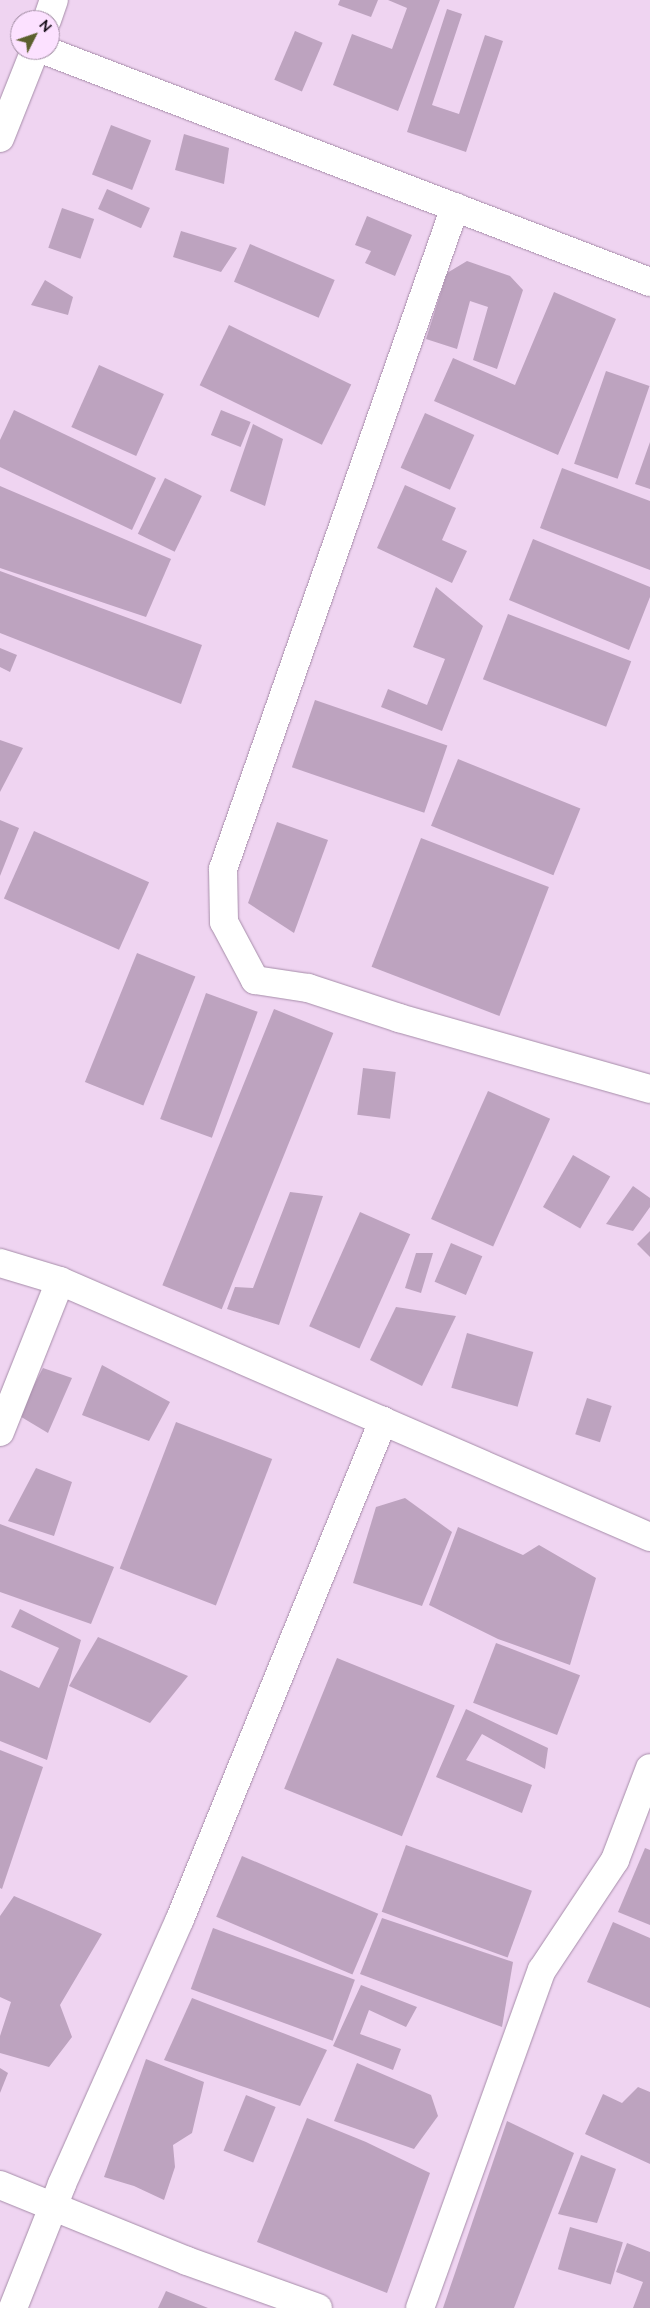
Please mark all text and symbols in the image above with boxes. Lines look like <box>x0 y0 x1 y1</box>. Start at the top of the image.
north arrow <box>10 10 60 60</box>
text: N <box>35 16 56 36</box>

